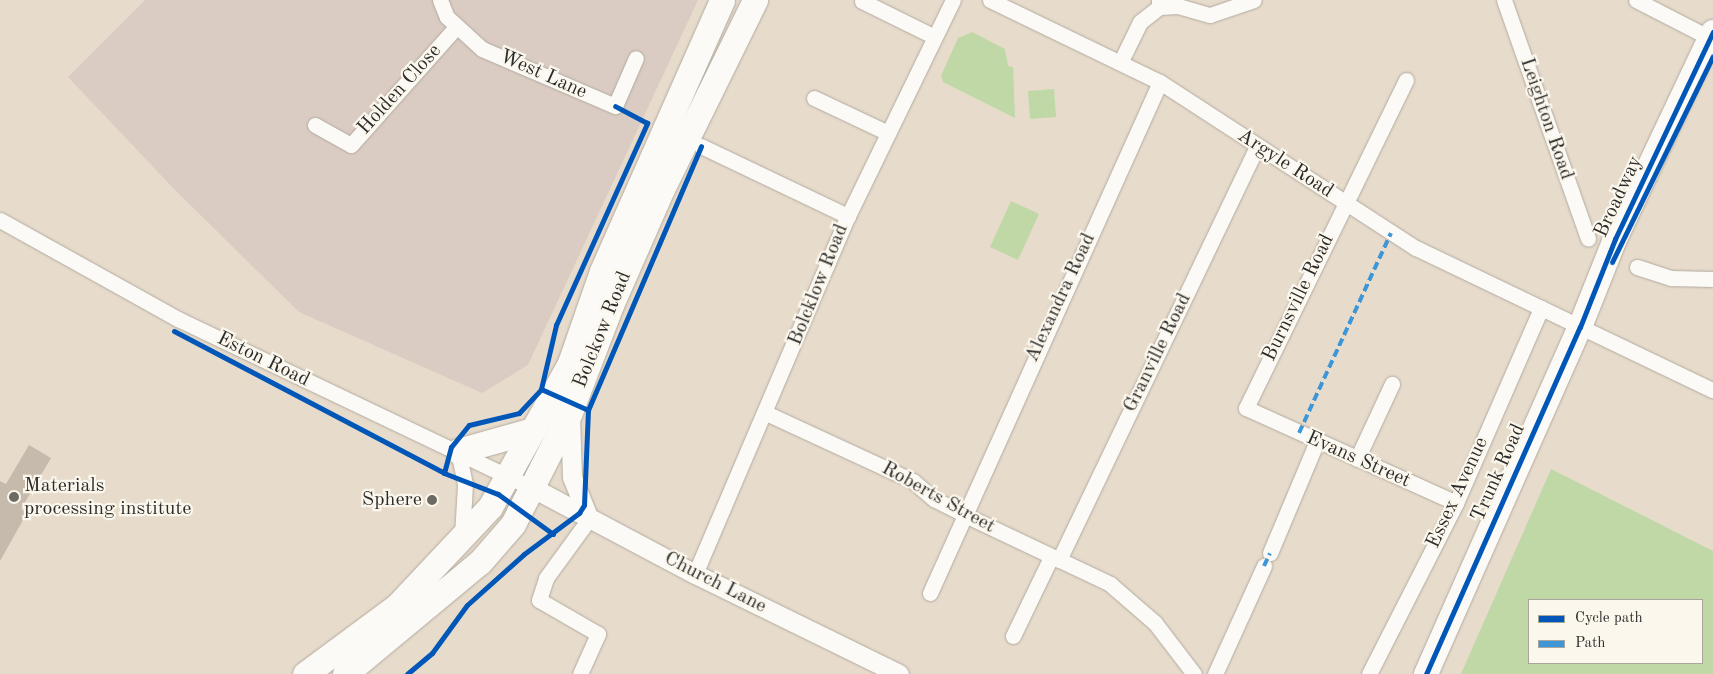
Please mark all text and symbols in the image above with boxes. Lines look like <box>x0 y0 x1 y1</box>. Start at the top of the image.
street label: Holden Close <box>353 40 447 140</box>
street label: West Lane <box>496 45 590 105</box>
street label: Leighton Road <box>1514 55 1578 183</box>
street label: Argyle Road <box>1232 124 1338 204</box>
street label: Broadway <box>1590 152 1648 242</box>
street label: Bolcklow Road <box>784 221 854 349</box>
street label: Alexandra Road <box>1021 230 1101 366</box>
street label: Burnsville Road <box>1258 231 1340 365</box>
street label: Bolckow Road <box>569 268 637 392</box>
street label: Granville Road <box>1119 290 1197 416</box>
street label: Eston Road <box>213 327 313 393</box>
street label: Trunk Road <box>1467 420 1531 526</box>
street label: Evans Street <box>1302 426 1414 494</box>
street label: Essex Avenue <box>1422 434 1494 552</box>
street label: Roberts Street <box>877 457 999 539</box>
place label: Materials processing institute <box>24 474 192 521</box>
place label: Sphere <box>362 488 422 512</box>
marker: Materials processing institute <box>8 491 20 503</box>
marker: Sphere <box>426 494 438 506</box>
street label: Church Lane <box>660 547 770 619</box>
legend <box>1528 599 1703 664</box>
text: Cycle path <box>1575 611 1643 626</box>
text: Path <box>1575 636 1605 651</box>

